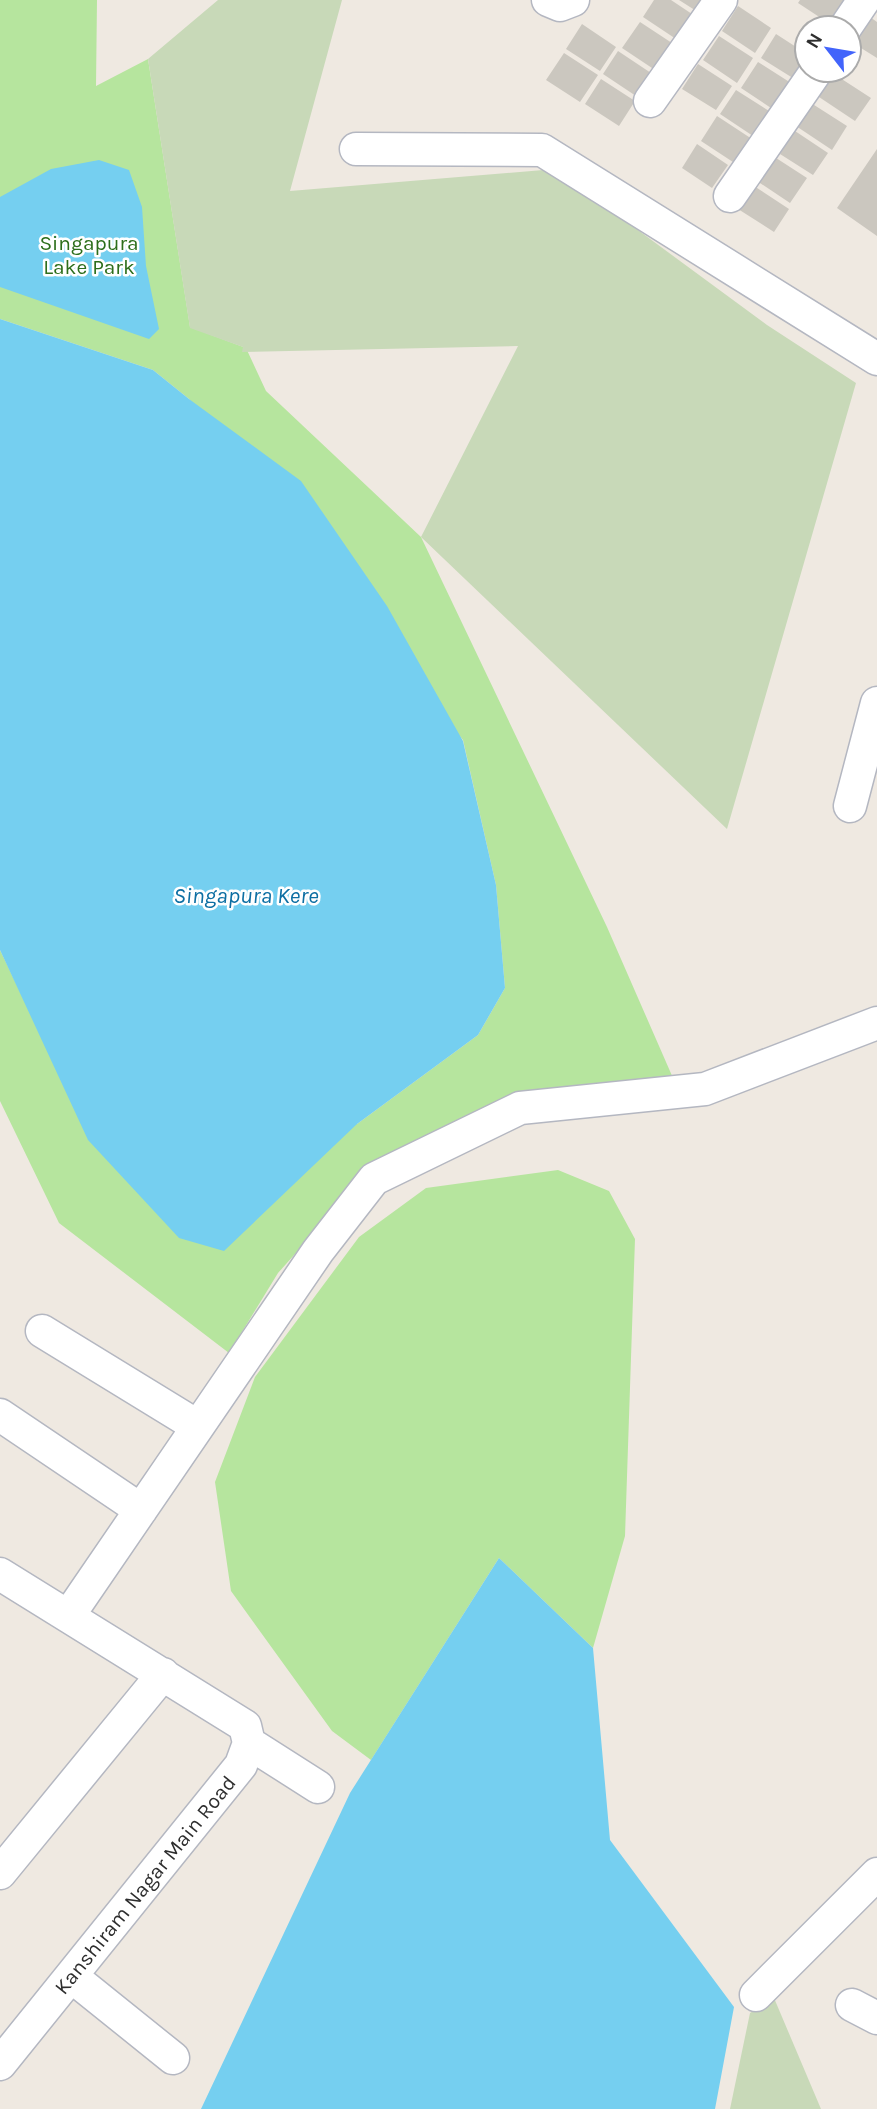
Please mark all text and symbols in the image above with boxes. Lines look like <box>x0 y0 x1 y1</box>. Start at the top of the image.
north arrow <box>793 14 863 84</box>
text: N <box>801 29 827 52</box>
park label: Singapura Lake Park <box>39 231 139 279</box>
water label: Singapura Kere <box>173 882 319 909</box>
street label: Kanshiram Nagar Main Road <box>49 1771 241 1999</box>

